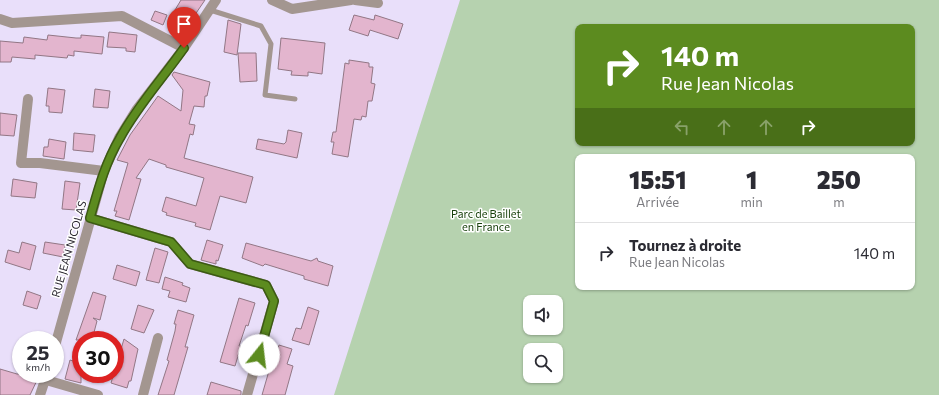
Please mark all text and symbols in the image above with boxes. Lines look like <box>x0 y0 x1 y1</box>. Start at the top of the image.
pin <box>167 7.0 201 48</box>
icon: arrive <box>173 13 195 35</box>
text: 140 m <box>661 38 739 72</box>
icon: right <box>595 40 647 92</box>
text: Rue Jean Nicolas <box>661 72 794 94</box>
icon: left <box>671 116 693 138</box>
icon: ahead <box>713 116 735 138</box>
icon: ahead <box>755 116 777 138</box>
icon: right <box>797 116 819 138</box>
text: 15:51 <box>629 165 686 194</box>
text: 1 <box>746 165 757 194</box>
text: 250 <box>817 165 861 194</box>
text: Arrivée <box>636 194 679 210</box>
text: min <box>741 194 763 210</box>
text: m <box>833 194 844 210</box>
street label: RUE JEAN NICOLAS <box>49 199 89 299</box>
park label: Parc de Baillet en France <box>451 207 522 233</box>
text: Tournez à droite <box>629 236 741 254</box>
icon: right <box>595 242 617 264</box>
text: 140 m <box>854 244 895 262</box>
text: Rue Jean Nicolas <box>629 254 725 270</box>
map controls <box>523 295 563 383</box>
button: sound <box>523 295 563 335</box>
speed limit sign: 30 <box>72 331 124 383</box>
position arrow <box>238 334 280 376</box>
text: 25 <box>26 340 50 364</box>
button: search <box>523 343 563 383</box>
text: km/h <box>26 361 50 373</box>

